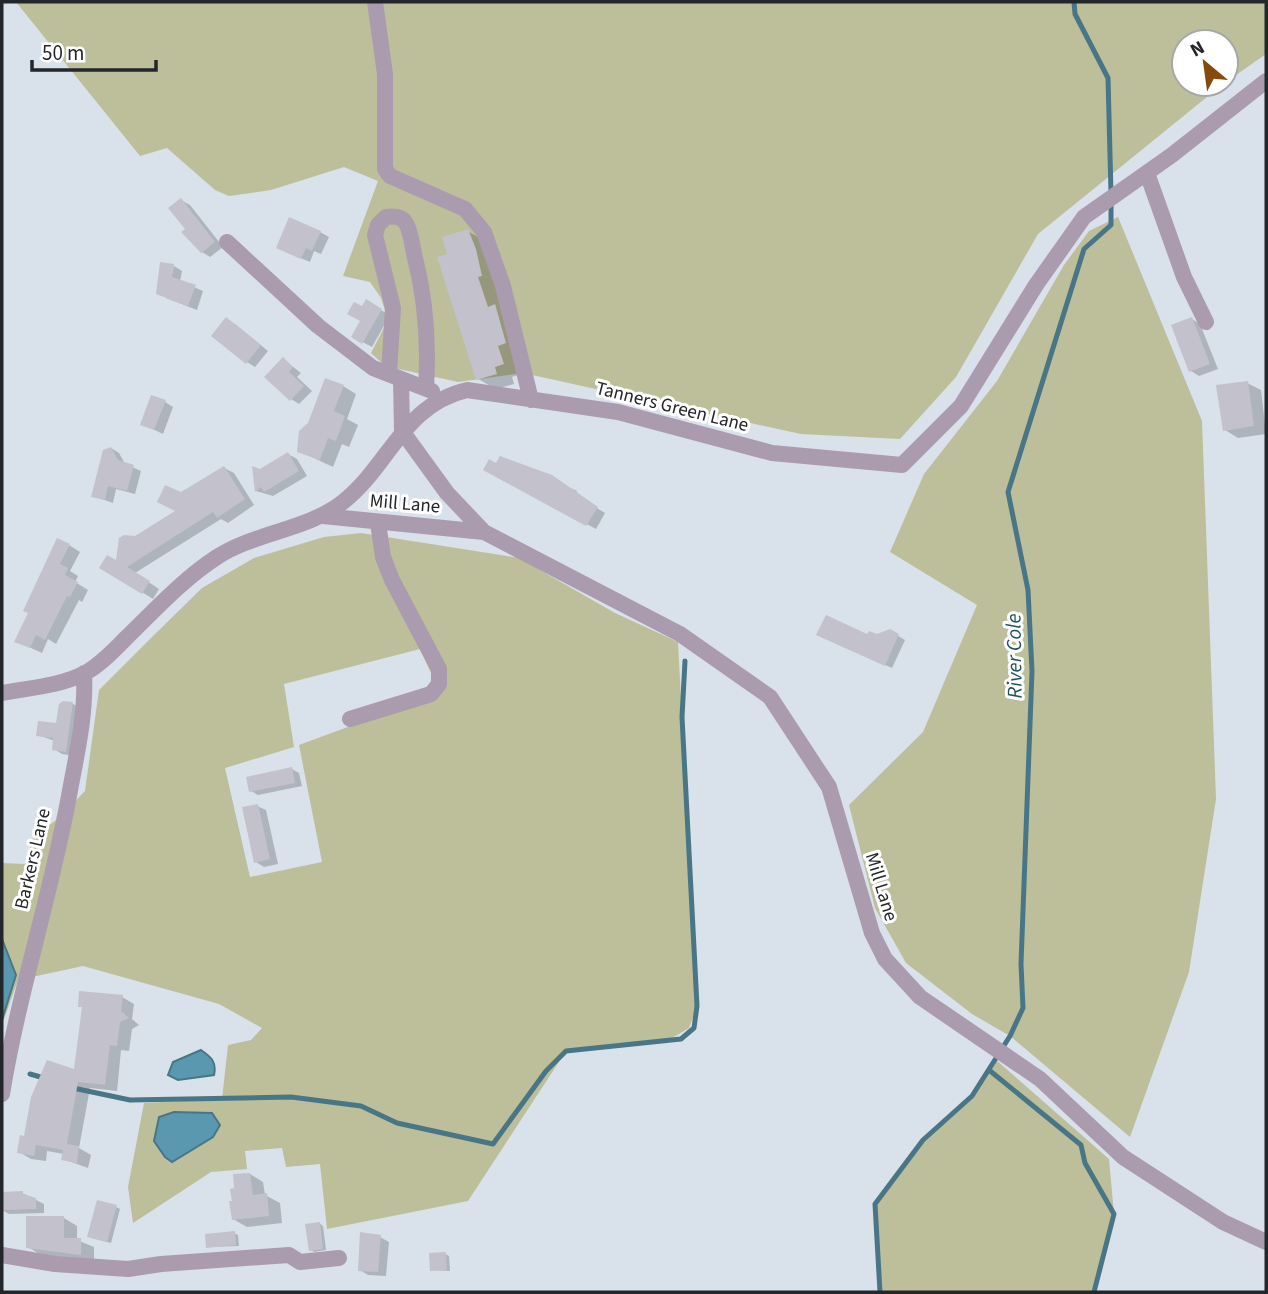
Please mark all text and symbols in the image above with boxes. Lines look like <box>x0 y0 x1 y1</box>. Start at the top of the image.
scale bar <box>32 28 156 72</box>
north arrow <box>1170 28 1240 98</box>
text: N <box>1185 35 1210 64</box>
text: 50 m <box>42 38 84 68</box>
street label: Tanners Green Lane <box>593 375 751 439</box>
street label: Mill Lane <box>369 487 441 521</box>
water label: River Cole <box>998 613 1030 699</box>
street label: Barkers Lane <box>8 806 58 912</box>
street label: Mill Lane <box>858 849 904 925</box>

